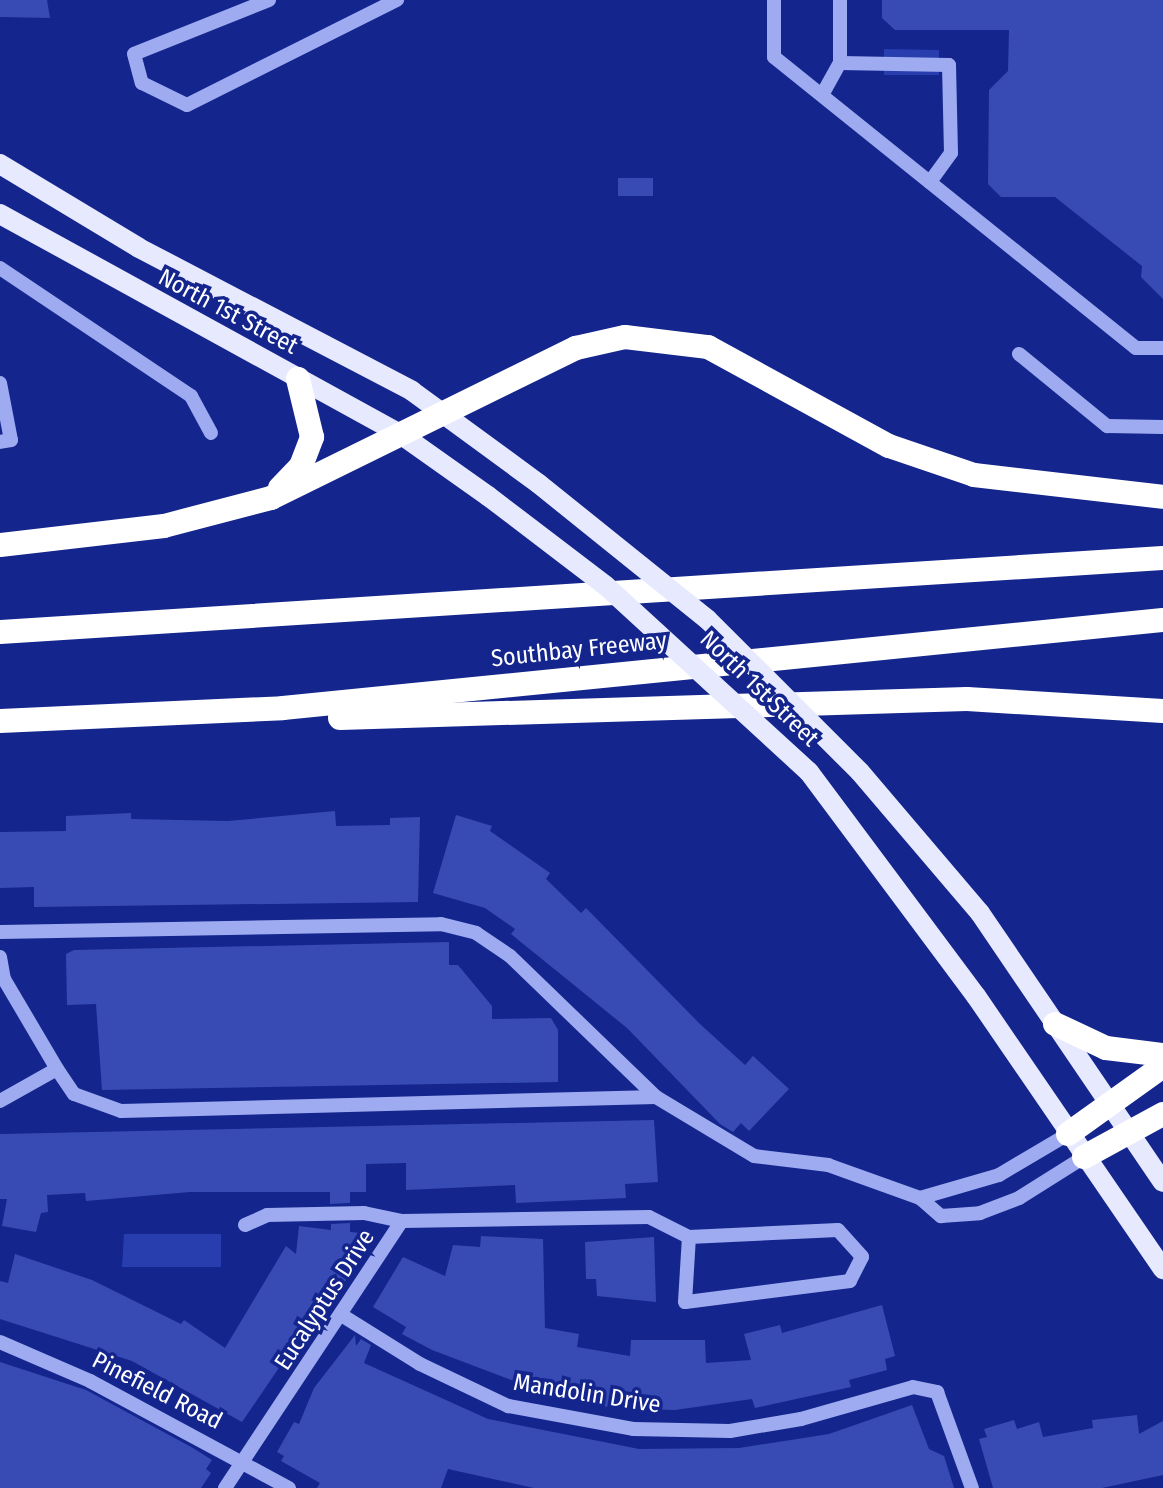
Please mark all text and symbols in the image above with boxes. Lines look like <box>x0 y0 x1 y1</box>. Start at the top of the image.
street label: North 1st Street <box>153 263 303 361</box>
street label: North 1st Street <box>694 625 824 753</box>
street label: Southbay Freeway <box>490 626 668 674</box>
street label: Eucalyptus Drive <box>269 1224 381 1376</box>
street label: Pinefield Road <box>87 1346 227 1436</box>
street label: Mandolin Drive <box>511 1368 663 1420</box>

